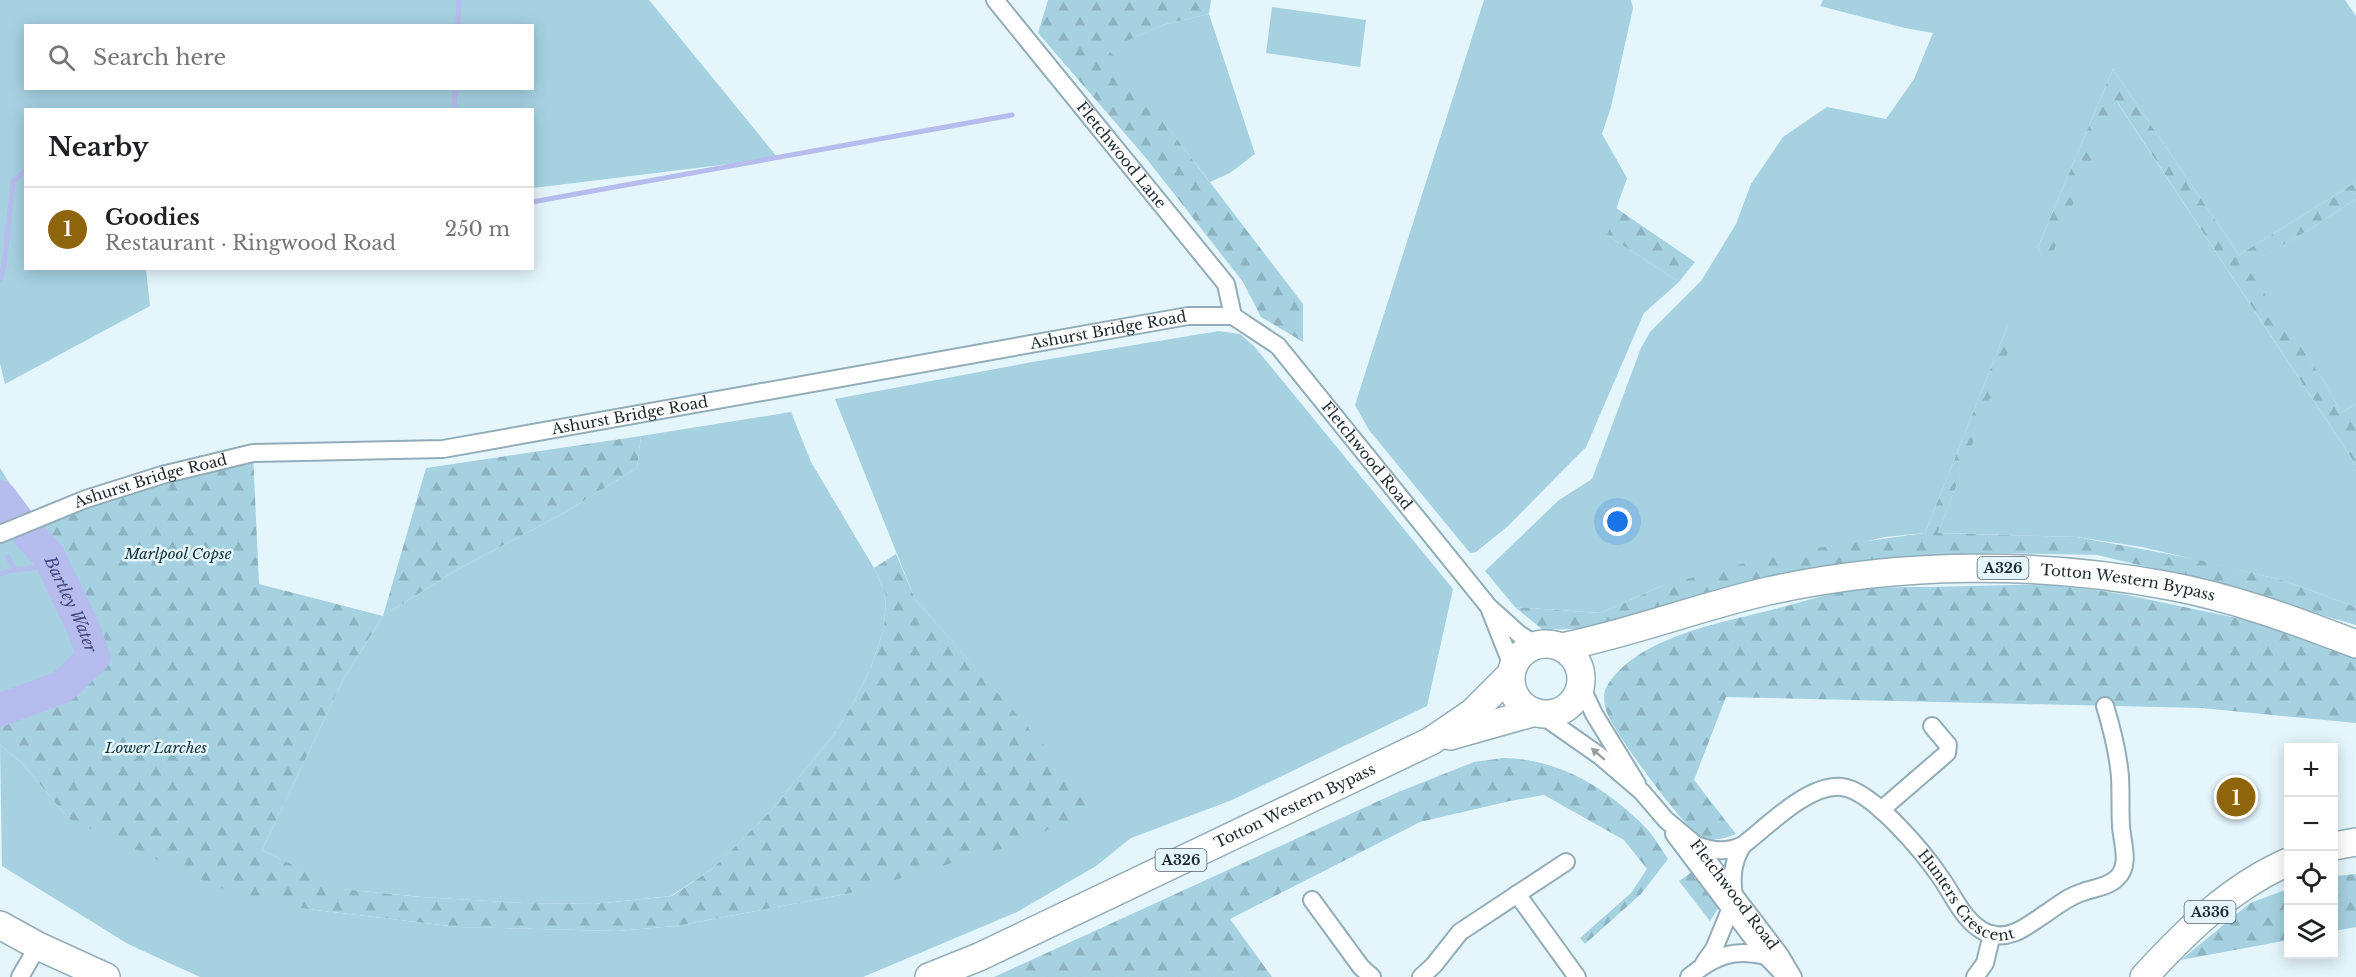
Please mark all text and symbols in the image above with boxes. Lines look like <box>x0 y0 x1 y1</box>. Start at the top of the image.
search box <box>24 24 534 90</box>
icon: search <box>45 41 78 74</box>
text: Search here <box>93 44 226 71</box>
street label: Fletchwood Lane <box>1073 98 1171 212</box>
text: Nearby <box>48 131 149 163</box>
text: Goodies <box>105 204 200 231</box>
text: 1 <box>63 217 72 241</box>
text: 250 m <box>445 217 510 241</box>
text: Restaurant · Ringwood Road <box>105 231 396 255</box>
street label: Ashurst Bridge Road <box>1028 306 1188 353</box>
street label: Ashurst Bridge Road <box>549 392 709 439</box>
street label: Fletchwood Road <box>1318 397 1416 513</box>
street label: Ashurst Bridge Road <box>70 450 229 512</box>
your location <box>1603 507 1632 536</box>
park label: Marlpool Copse <box>123 544 232 563</box>
water label: Bartley Water <box>40 552 102 656</box>
road number: A326 <box>1978 557 2028 579</box>
street label: Totton Western Bypass <box>2040 560 2217 605</box>
park label: Lower Larches <box>104 738 207 757</box>
map controls <box>2284 743 2338 959</box>
button: + <box>2284 743 2338 797</box>
one-way arrow <box>1591 748 1606 761</box>
street label: Totton Western Bypass <box>1211 759 1379 852</box>
pin: 1 <box>2216 774 2256 820</box>
button: − <box>2284 797 2338 851</box>
street label: Fletchwood Road <box>1686 835 1783 953</box>
street label: Hunters Crescent <box>1914 845 2017 945</box>
road number: A326 <box>1156 849 1206 871</box>
button: locate <box>2284 851 2338 905</box>
road number: A336 <box>2184 901 2236 923</box>
button: layers <box>2284 905 2338 959</box>

